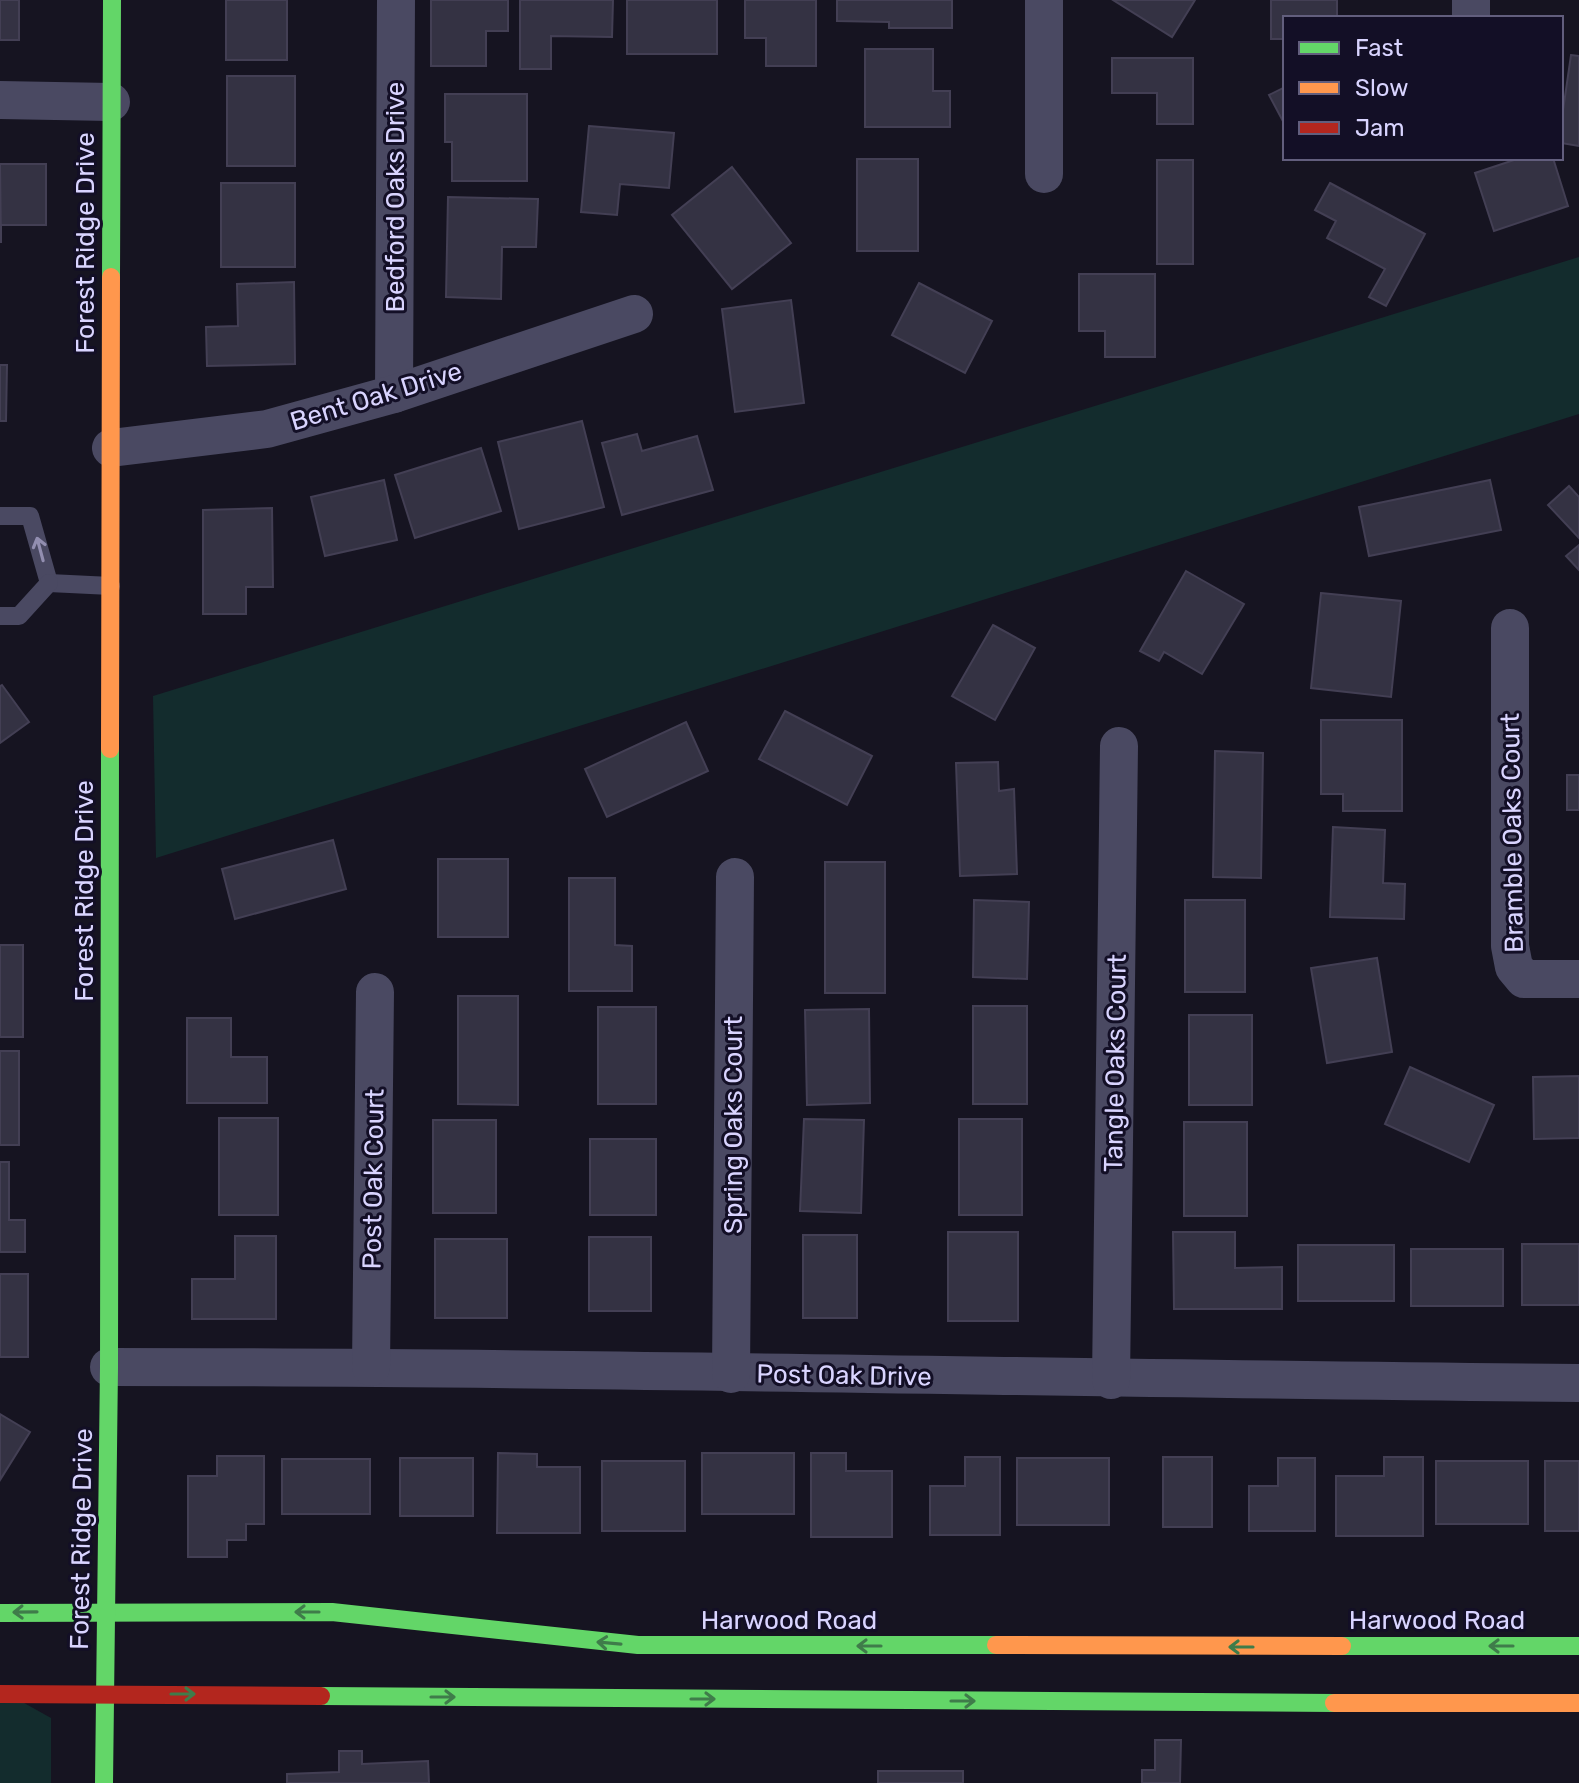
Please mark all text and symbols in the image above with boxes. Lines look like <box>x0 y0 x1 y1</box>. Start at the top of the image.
legend <box>1283 16 1563 160</box>
text: Fast <box>1355 34 1403 62</box>
text: Slow <box>1355 74 1408 102</box>
street label: Bedford Oaks Drive <box>380 82 411 312</box>
text: Jam <box>1355 114 1405 142</box>
street label: Forest Ridge Drive <box>70 132 101 354</box>
street label: Bent Oak Drive <box>286 356 466 437</box>
one-way arrow <box>31 537 46 563</box>
street label: Bramble Oaks Court <box>1495 713 1530 953</box>
street label: Forest Ridge Drive <box>69 780 100 1002</box>
street label: Tangle Oaks Court <box>1098 954 1133 1172</box>
street label: Spring Oaks Court <box>718 1016 749 1234</box>
street label: Post Oak Court <box>356 1088 391 1270</box>
street label: Post Oak Drive <box>756 1358 932 1393</box>
street label: Forest Ridge Drive <box>64 1428 99 1650</box>
one-way arrow <box>294 1604 321 1620</box>
one-way arrow <box>12 1605 39 1620</box>
street label: Harwood Road <box>701 1605 877 1636</box>
street label: Harwood Road <box>1349 1605 1525 1636</box>
one-way arrow <box>596 1635 623 1650</box>
one-way arrow <box>856 1638 883 1654</box>
one-way arrow <box>1488 1638 1515 1654</box>
one-way arrow <box>1228 1639 1255 1655</box>
one-way arrow <box>169 1686 196 1702</box>
one-way arrow <box>429 1689 456 1704</box>
one-way arrow <box>689 1691 716 1707</box>
one-way arrow <box>949 1693 976 1709</box>

